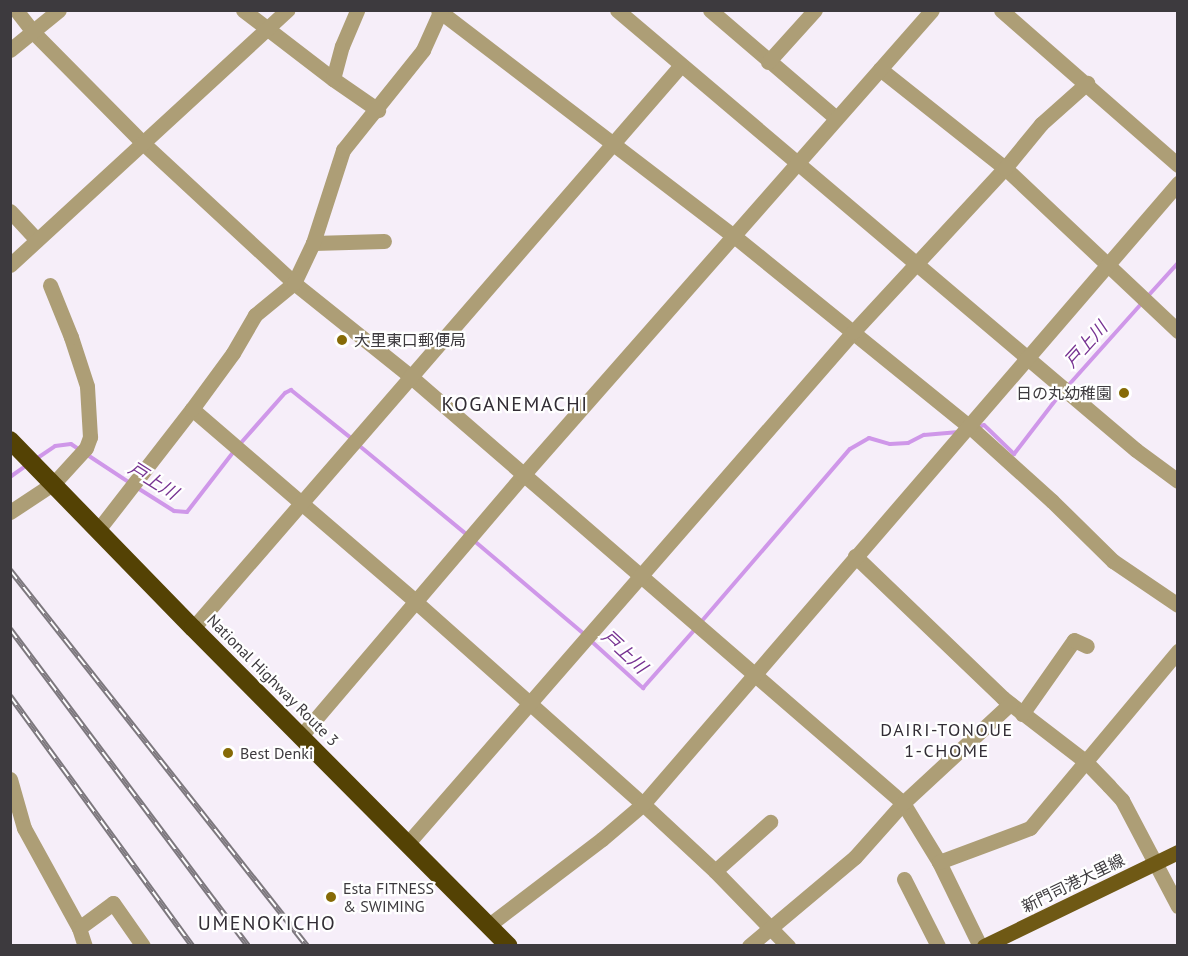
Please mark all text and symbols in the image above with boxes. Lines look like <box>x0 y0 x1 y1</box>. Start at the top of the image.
water label: 戸上川 <box>1060 318 1112 372</box>
place label: 大里東口郵便局 <box>354 330 466 350</box>
marker: 大里東口郵便局 <box>335 333 349 347</box>
place label: 日の丸幼稚園 <box>1016 383 1112 403</box>
marker: 日の丸幼稚園 <box>1117 386 1131 400</box>
district label: KOGANEMACHI <box>441 392 589 416</box>
water label: 戸上川 <box>124 458 182 504</box>
street label: National Highway Route 3 <box>203 610 343 750</box>
water label: 戸上川 <box>597 626 651 678</box>
district label: DAIRI-TONOUE 1-CHOME <box>880 720 1014 762</box>
place label: Best Denki <box>240 743 313 763</box>
marker: Best Denki <box>221 746 235 760</box>
street label: 新門司港大里線 <box>1018 850 1128 916</box>
place label: Esta FITNESS & SWIMING <box>343 878 434 916</box>
marker: Esta FITNESS & SWIMING <box>324 890 338 904</box>
district label: UMENOKICHO <box>198 911 336 935</box>

